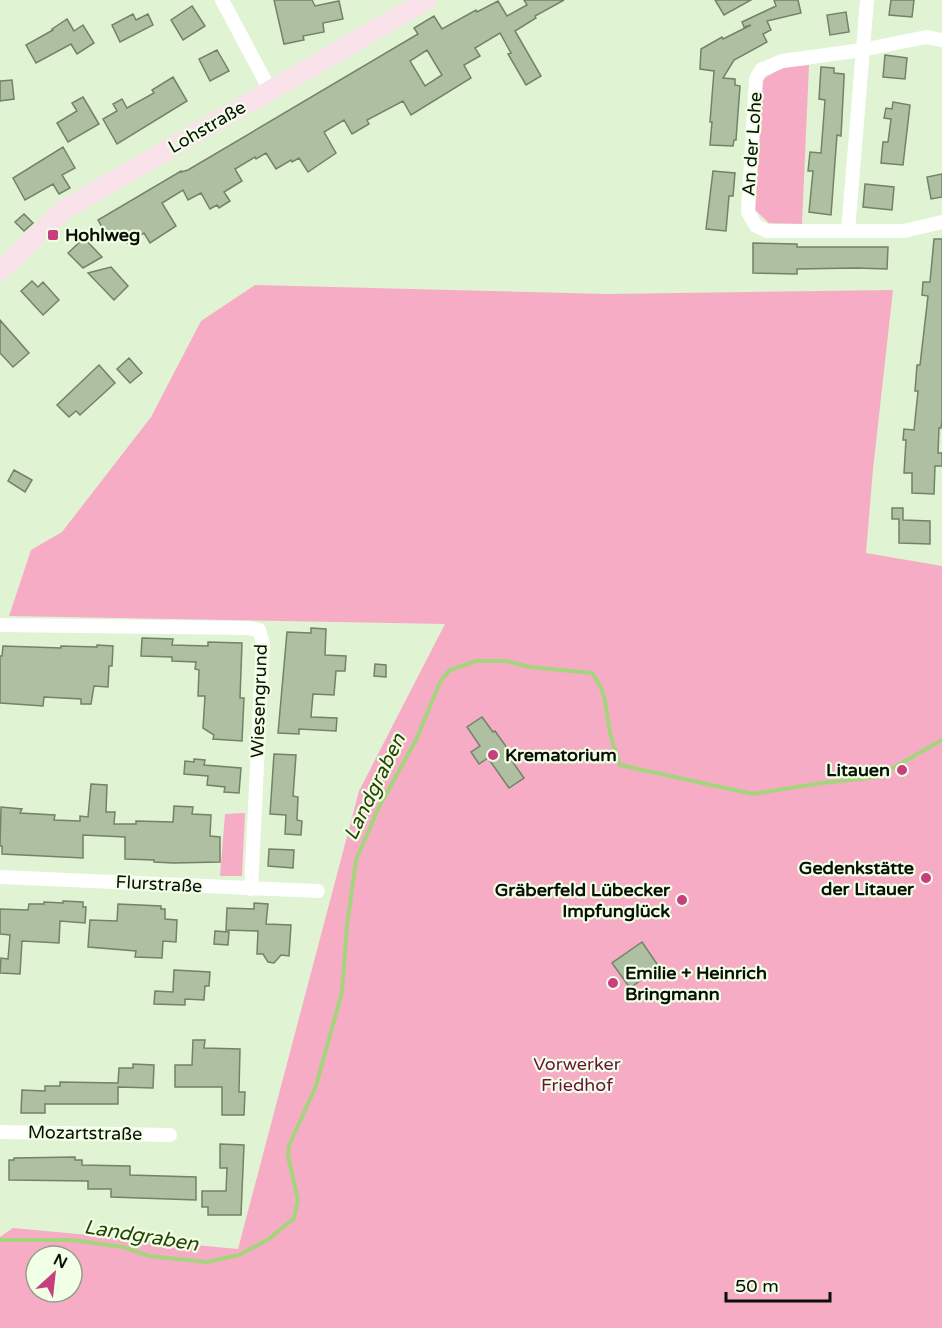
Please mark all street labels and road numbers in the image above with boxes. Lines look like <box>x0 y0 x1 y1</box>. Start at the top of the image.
street label: An der Lohe <box>737 91 767 197</box>
street label: Lohstraße <box>164 96 250 158</box>
street label: Wiesengrund <box>246 644 272 758</box>
street label: Flurstraße <box>115 871 203 897</box>
street label: Mozartstraße <box>28 1121 142 1145</box>

